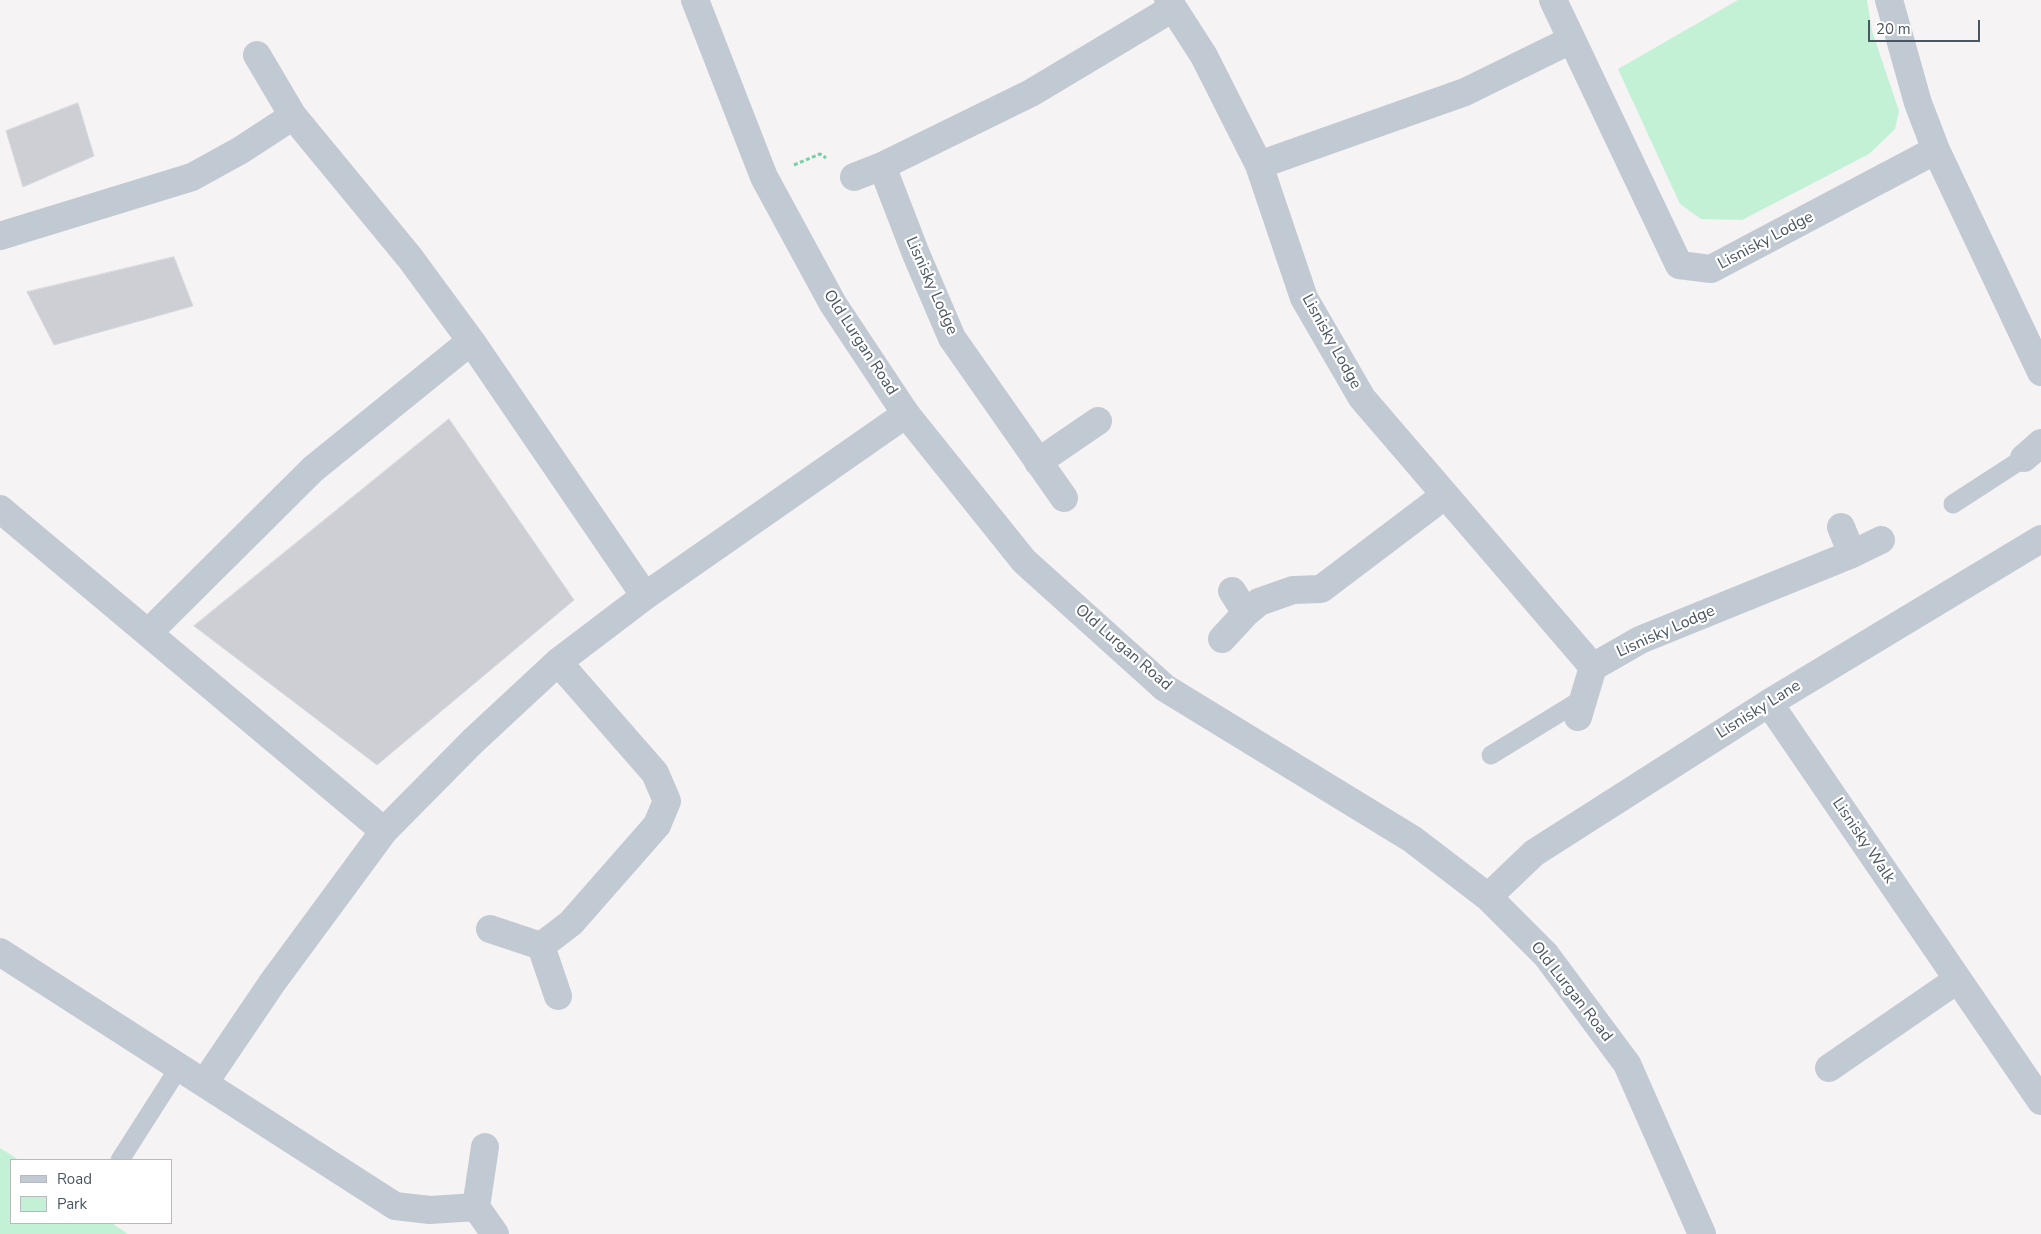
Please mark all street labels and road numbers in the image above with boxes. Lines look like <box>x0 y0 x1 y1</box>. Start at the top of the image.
street label: Lisnisky Lodge <box>1715 208 1817 274</box>
street label: Lisnisky Lodge <box>901 234 961 338</box>
street label: Old Lurgan Road <box>819 287 901 399</box>
street label: Lisnisky Lodge <box>1297 291 1365 393</box>
street label: Old Lurgan Road <box>1071 601 1175 695</box>
street label: Lisnisky Lodge <box>1614 602 1718 662</box>
street label: Lisnisky Lane <box>1713 677 1805 743</box>
street label: Lisnisky Walk <box>1827 795 1899 887</box>
street label: Old Lurgan Road <box>1526 938 1616 1046</box>

